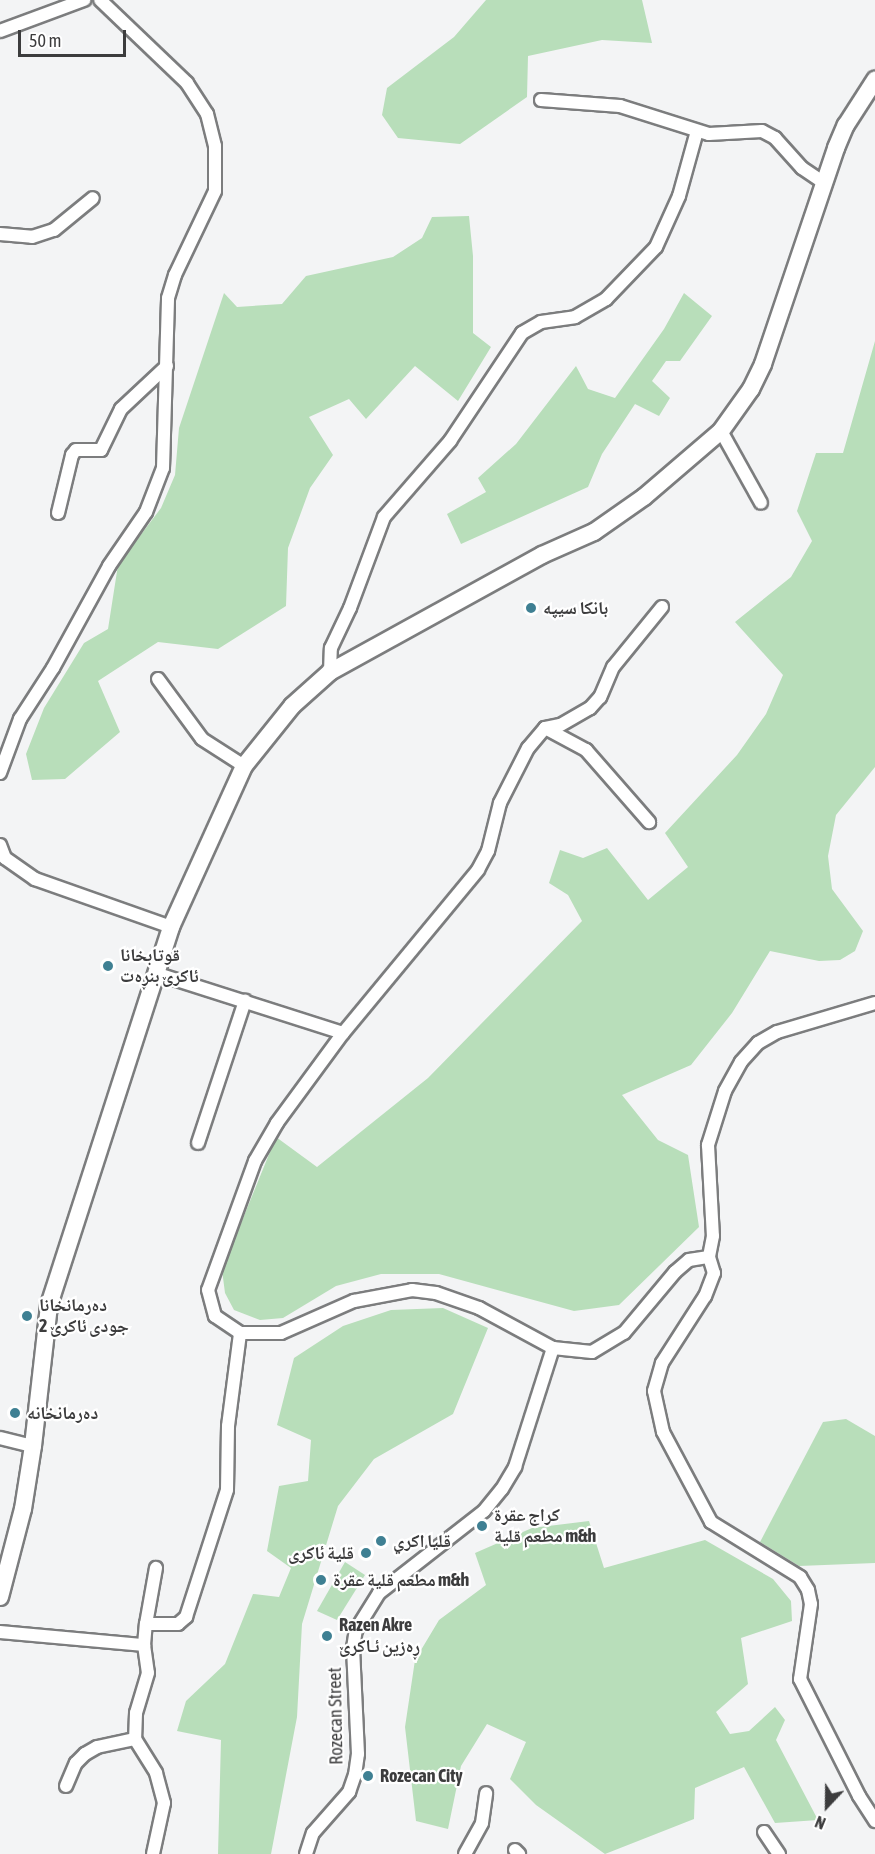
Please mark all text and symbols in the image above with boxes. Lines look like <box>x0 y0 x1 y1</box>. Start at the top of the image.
scale bar <box>21 18 129 56</box>
text: 50 m <box>29 30 61 51</box>
place label: بانکا سیپە <box>543 597 608 619</box>
marker: بانکا سیپە <box>524 601 538 615</box>
place label: قوتابخانا ئاکرێ بنڕەت <box>120 945 199 988</box>
marker: قوتابخانا ئاکرێ بنڕەت <box>101 959 115 973</box>
place label: دەرمانخانا جودی ئاکرێ 2 <box>39 1295 129 1338</box>
marker: دەرمانخانا جودی ئاکرێ 2 <box>20 1309 34 1323</box>
place label: دەرمانخانە <box>27 1402 98 1424</box>
marker: دەرمانخانە <box>8 1406 22 1420</box>
place label: كراج عقرة مطعم قلية m&h <box>494 1505 596 1547</box>
marker: كراج عقرة مطعم قلية m&h <box>475 1519 489 1533</box>
place label: قليا اكري <box>393 1530 451 1552</box>
marker: قليا اكري <box>374 1534 388 1548</box>
place label: قلية ئاكرى <box>288 1542 354 1564</box>
marker: قلية ئاكرى <box>359 1546 373 1560</box>
place label: مطعم قلية عقرة m&h <box>333 1569 469 1591</box>
marker: مطعم قلية عقرة m&h <box>314 1573 328 1587</box>
place label: Razen Akre ڕەزین ئـاکرێ <box>339 1615 420 1658</box>
marker: Razen Akre ڕەزین ئـاکرێ <box>320 1629 334 1643</box>
street label: Rozecan Street <box>324 1667 348 1765</box>
place label: Rozecan City <box>380 1765 463 1787</box>
marker: Rozecan City <box>361 1769 375 1783</box>
north arrow <box>797 1776 857 1836</box>
text: N <box>813 1813 828 1833</box>

